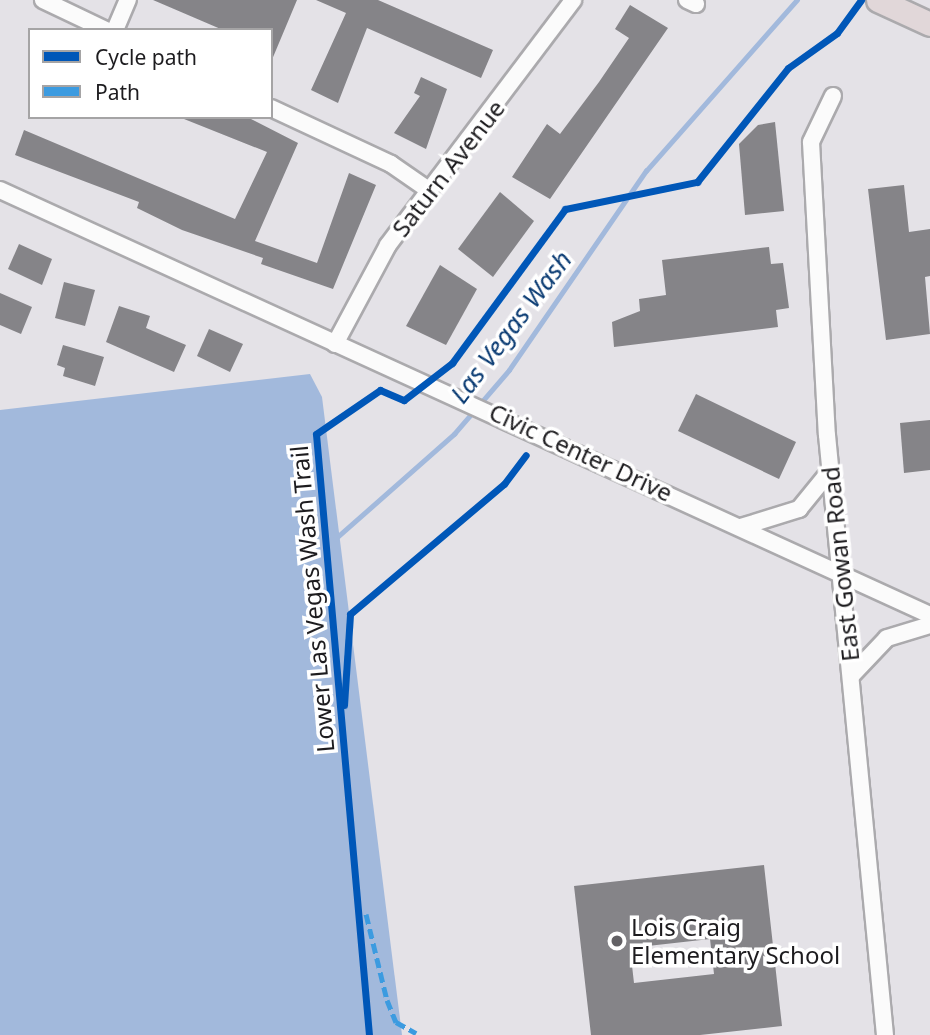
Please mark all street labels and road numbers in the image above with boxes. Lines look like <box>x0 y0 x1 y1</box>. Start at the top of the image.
street label: Saturn Avenue <box>386 94 510 242</box>
street label: Civic Center Drive <box>485 397 677 507</box>
street label: Lower Las Vegas Wash Trail <box>284 445 340 753</box>
street label: East Gowan Road <box>815 465 865 663</box>

